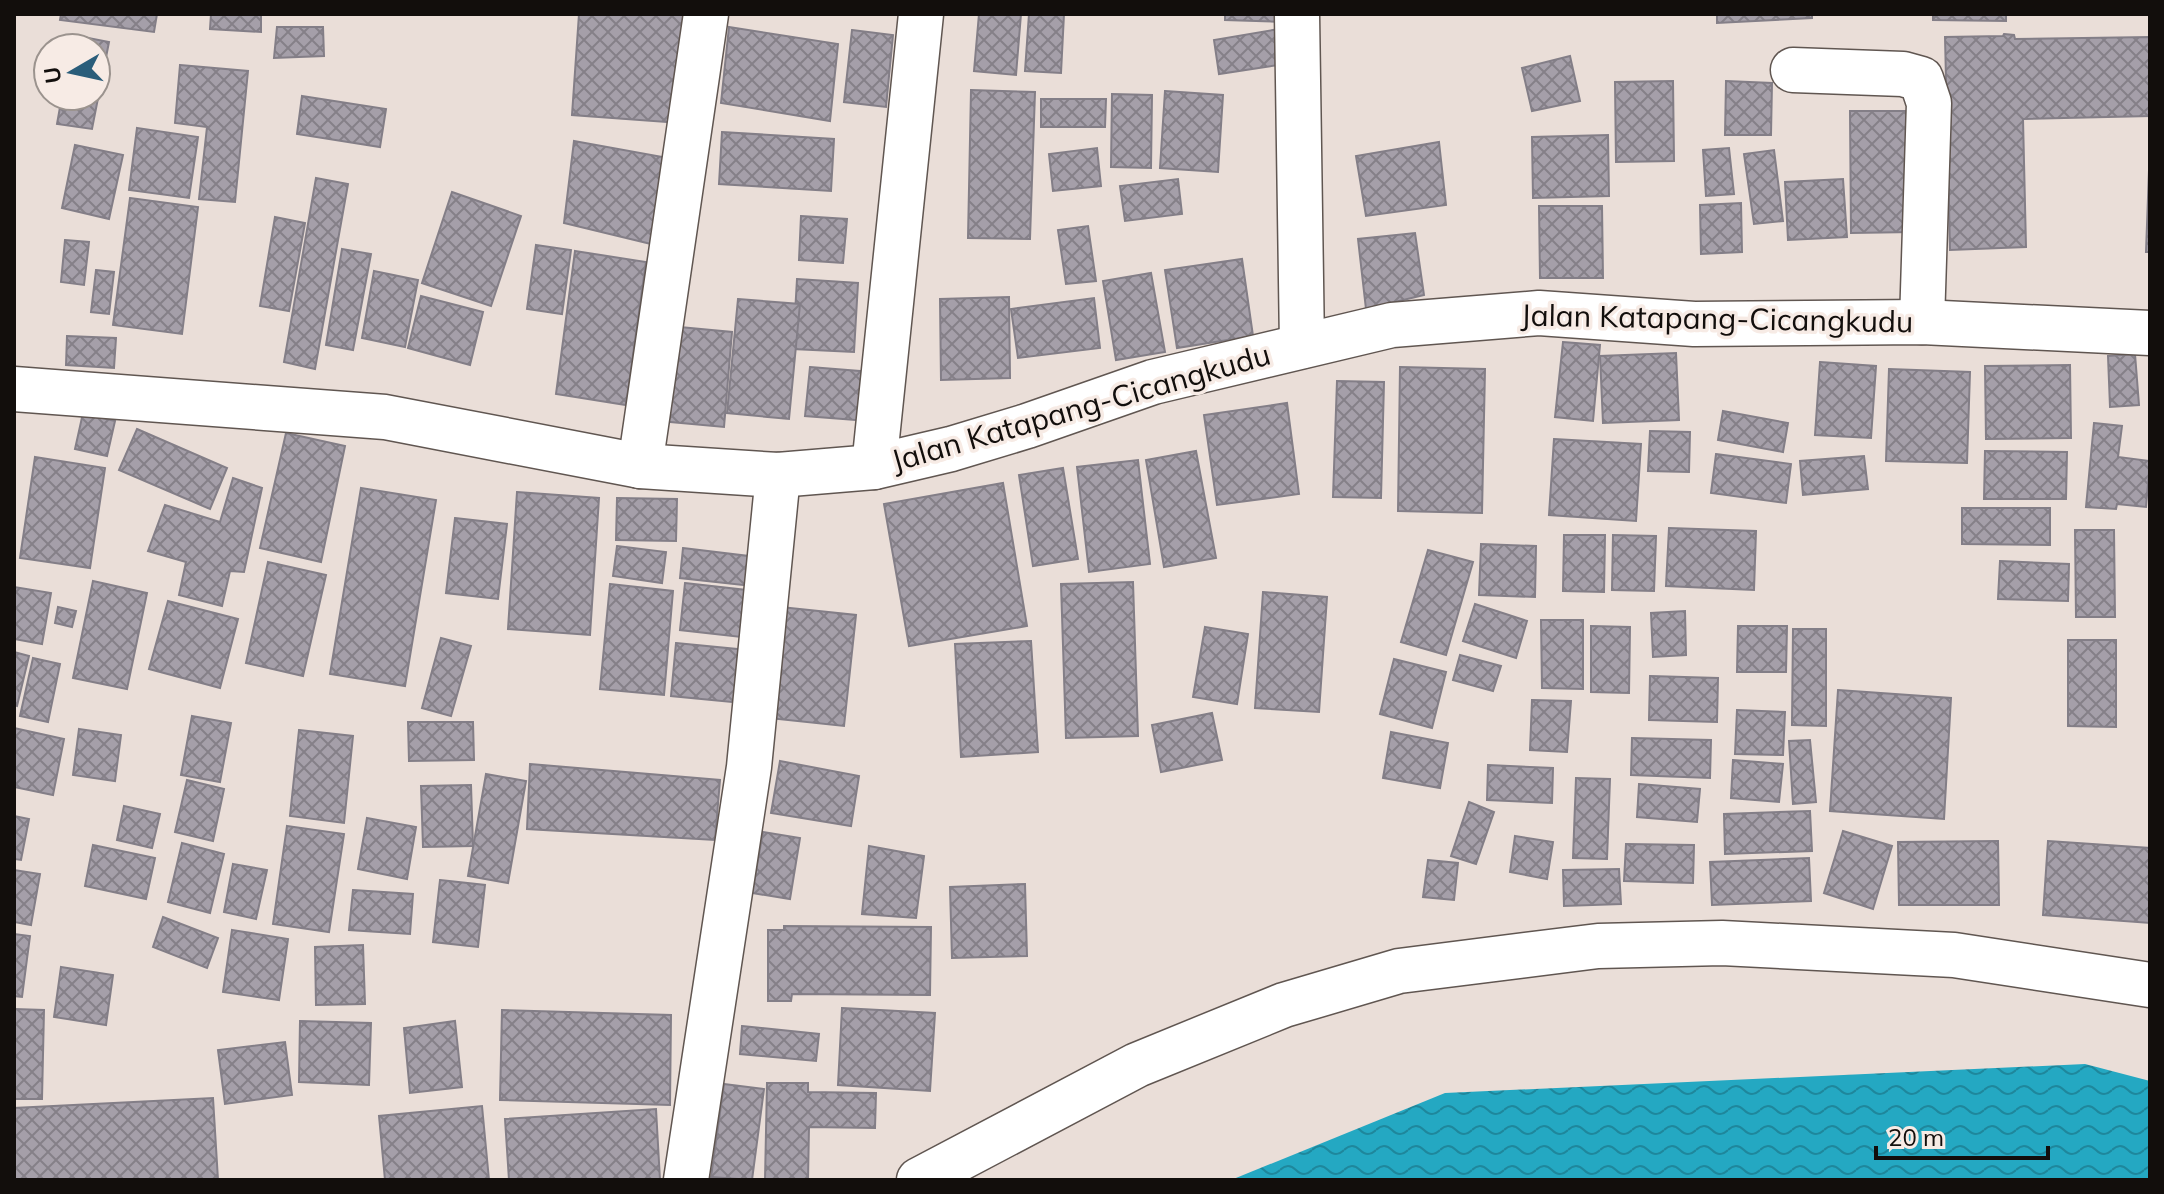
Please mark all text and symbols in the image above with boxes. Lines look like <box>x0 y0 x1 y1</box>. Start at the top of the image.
north arrow <box>32 32 112 112</box>
text: U <box>37 65 67 85</box>
street label: Jalan Katapang-Cicangkudu <box>1520 296 1914 340</box>
street label: Jalan Katapang-Cicangkudu <box>887 335 1275 479</box>
scale bar <box>1876 1110 2048 1160</box>
text: 20 m <box>1888 1122 1944 1152</box>

